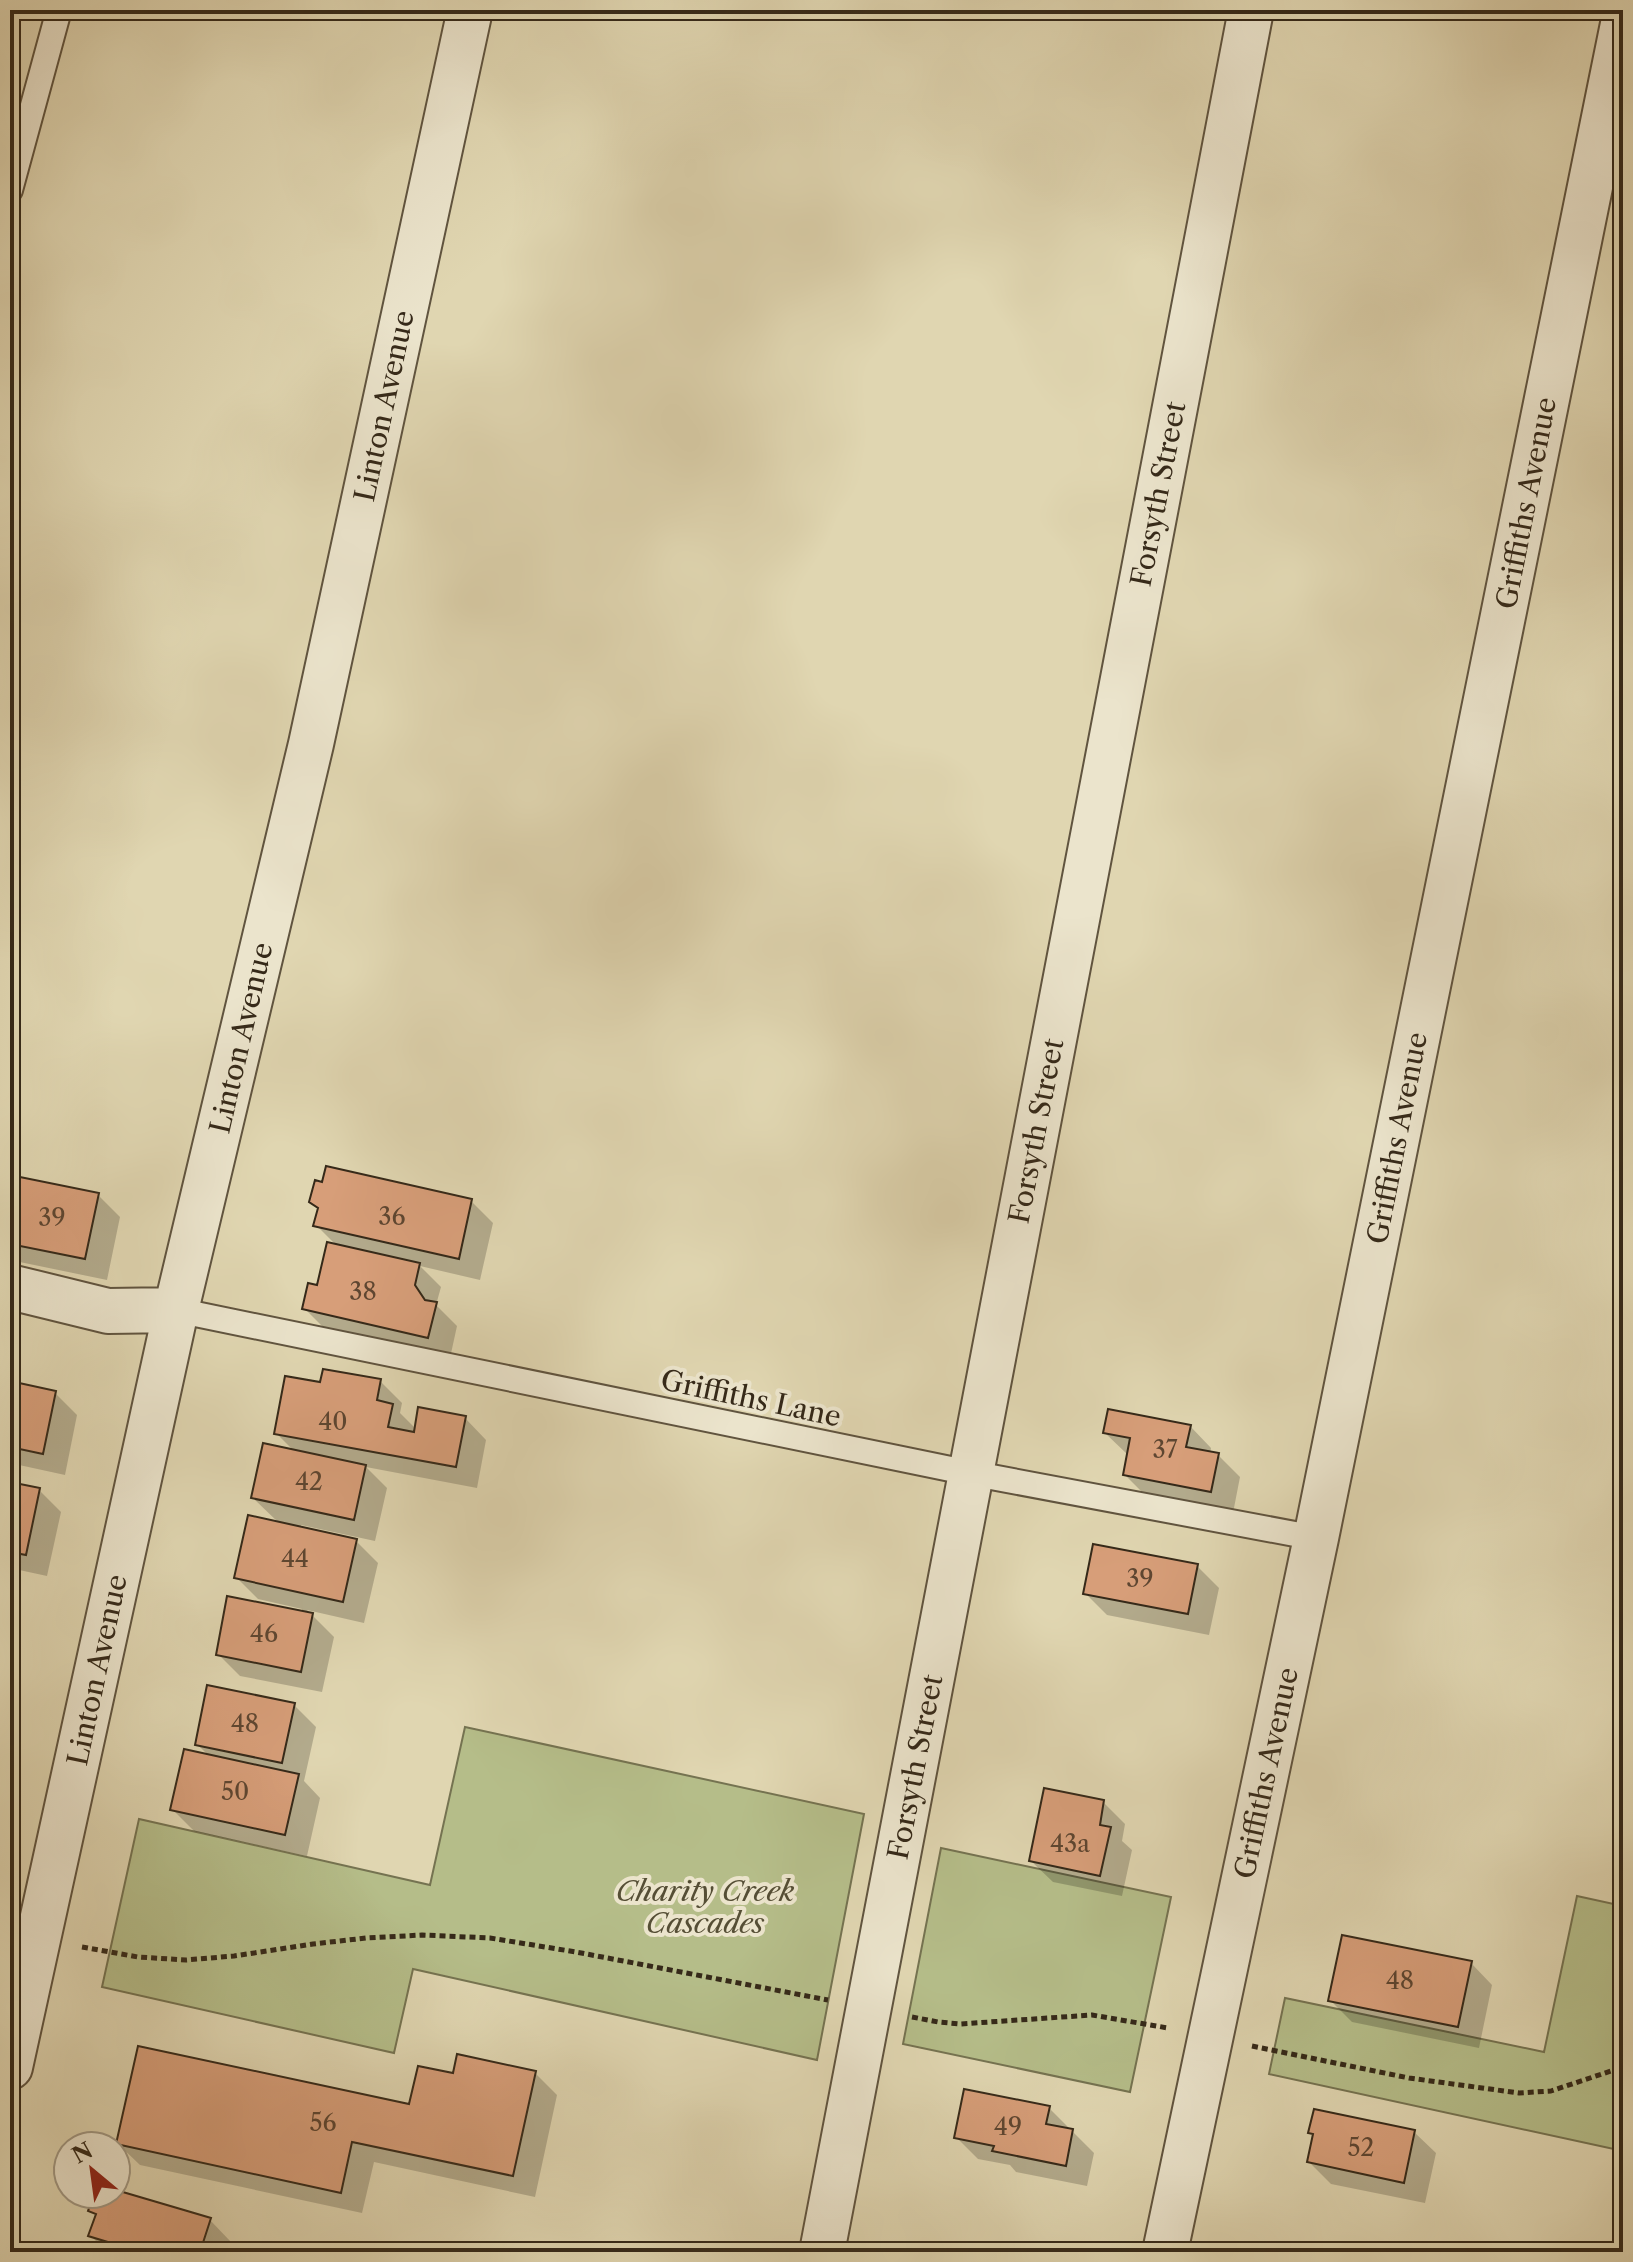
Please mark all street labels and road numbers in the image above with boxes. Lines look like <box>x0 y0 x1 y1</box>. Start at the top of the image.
street label: Linton Avenue <box>347 307 421 505</box>
street label: Griffiths Avenue <box>1489 394 1563 612</box>
street label: Forsyth Street <box>1123 398 1193 589</box>
street label: Linton Avenue <box>203 939 279 1137</box>
street label: Griffiths Avenue <box>1360 1029 1434 1247</box>
street label: Forsyth Street <box>1001 1035 1071 1226</box>
street label: Griffiths Lane <box>658 1362 844 1434</box>
street label: Linton Avenue <box>60 1571 134 1769</box>
street label: Griffiths Avenue <box>1227 1664 1305 1882</box>
street label: Forsyth Street <box>880 1671 950 1862</box>

